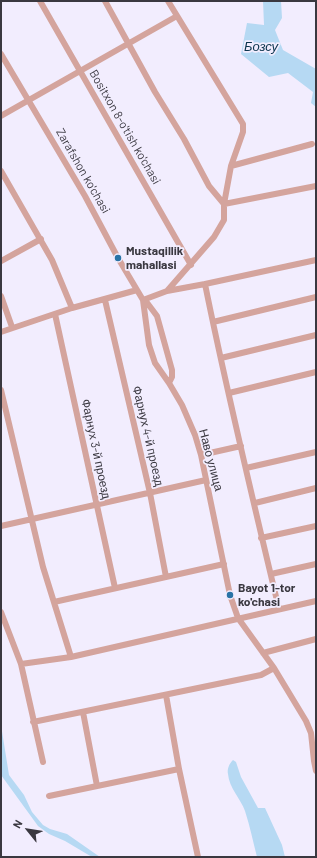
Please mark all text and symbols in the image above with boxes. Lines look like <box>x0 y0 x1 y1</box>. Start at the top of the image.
water label: Бозсу <box>244 39 278 55</box>
street label: Bositxon 8-o'tish ko'chasi <box>86 67 164 187</box>
street label: Zarafshon ko'chasi <box>53 126 113 216</box>
place label: Mustaqillik mahallasi <box>126 244 183 272</box>
marker: Mustaqillik mahallasi <box>113 253 123 263</box>
street label: Фарнух 4-й проезд <box>129 384 167 488</box>
street label: Фарнух 3-й проезд <box>78 398 114 500</box>
street label: Наво улица <box>196 427 226 493</box>
place label: Bayot 1-tor ko'chasi <box>238 581 295 609</box>
marker: Bayot 1-tor ko'chasi <box>225 590 235 600</box>
north arrow <box>8 810 48 850</box>
text: N <box>10 817 25 830</box>

